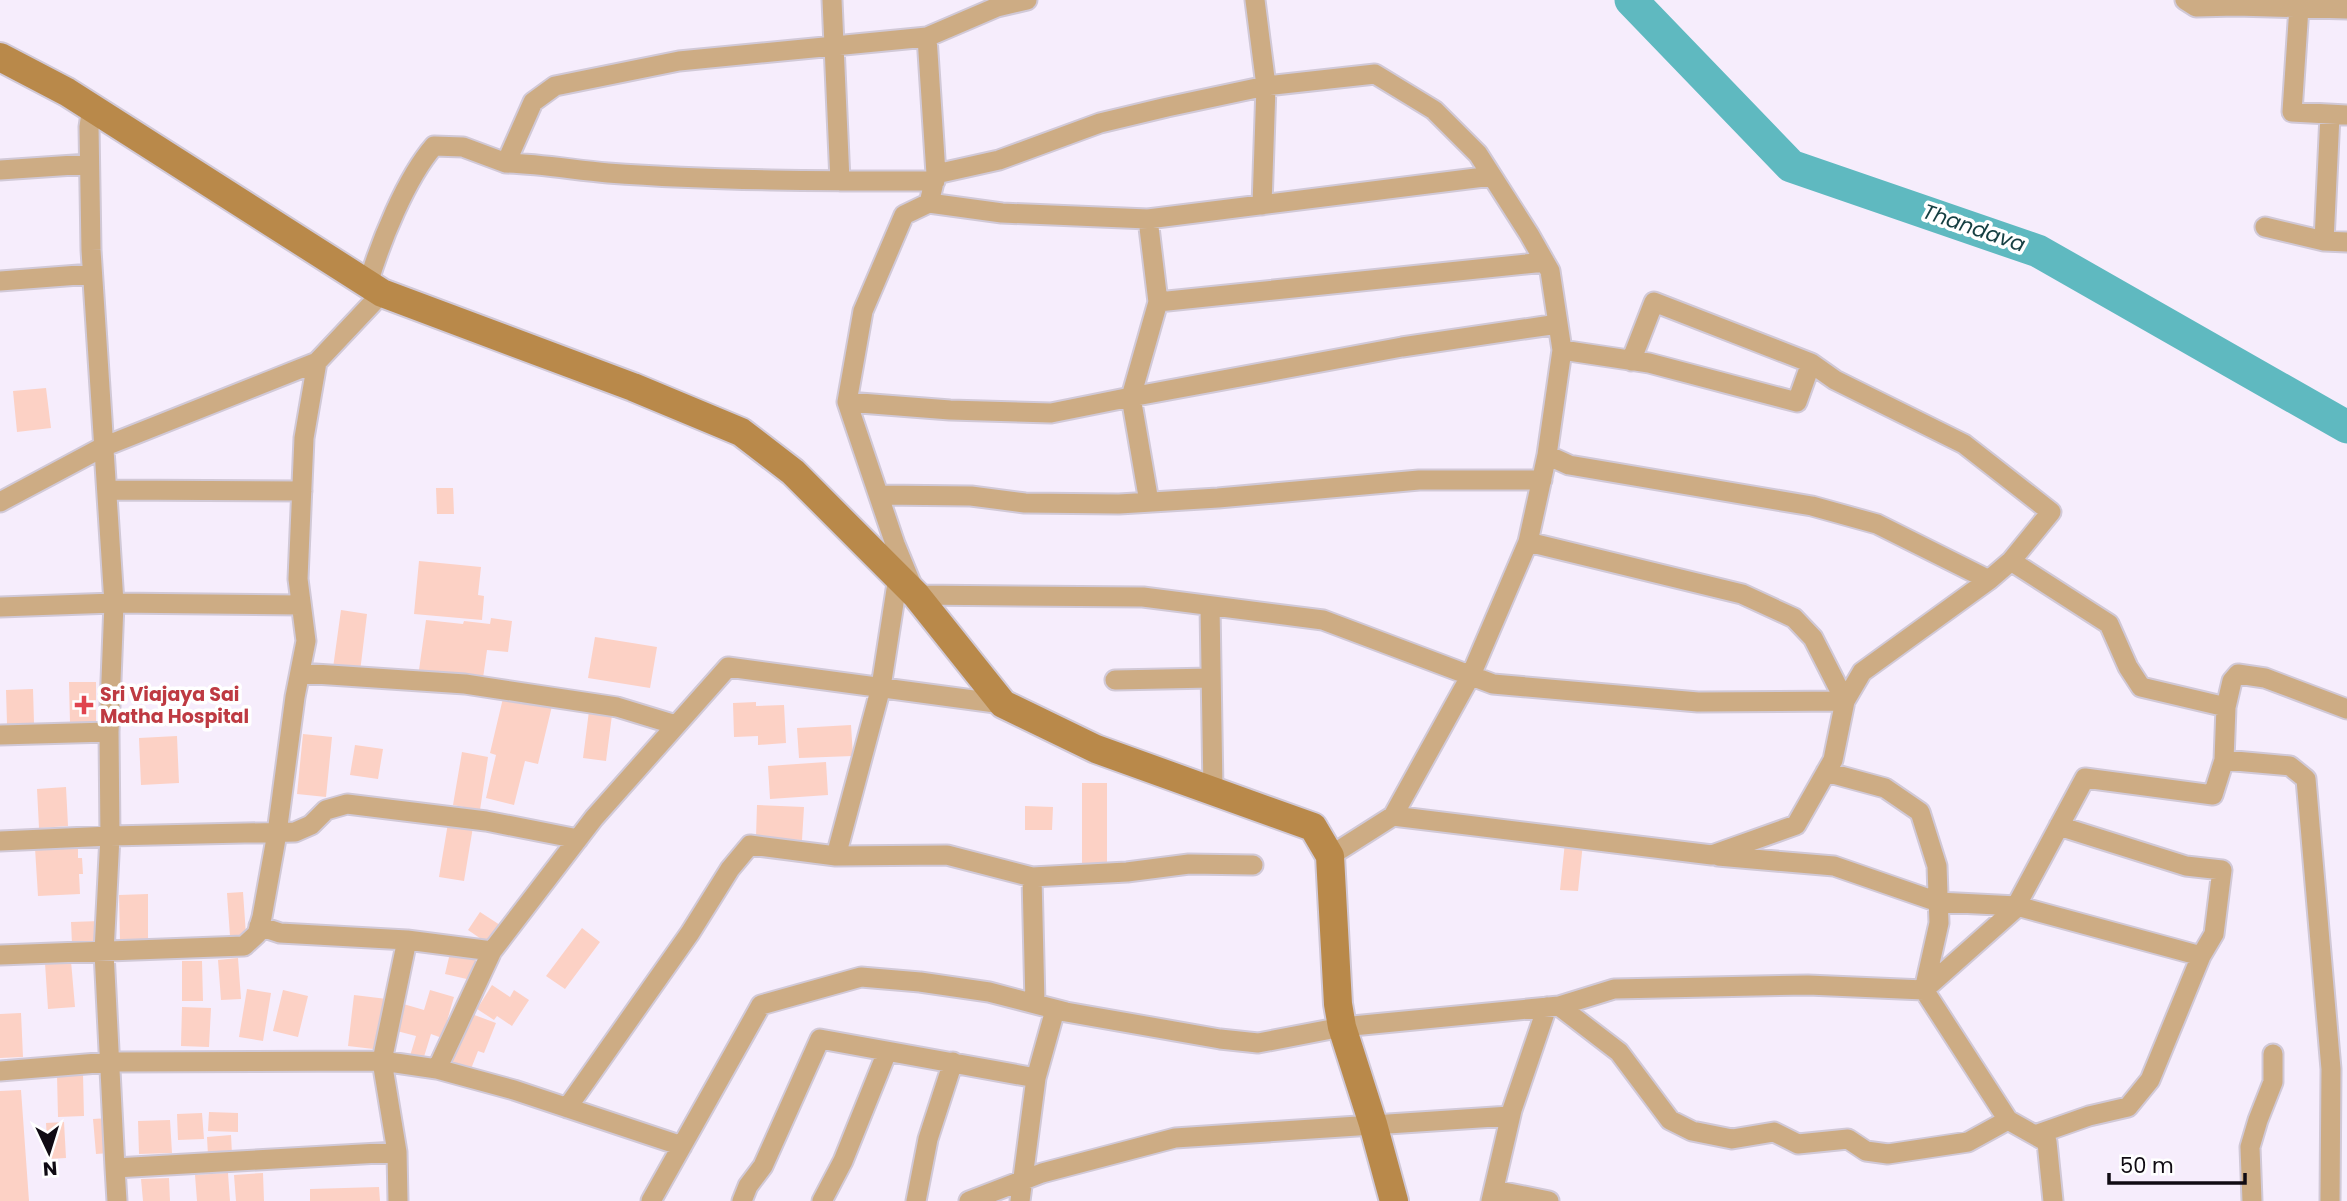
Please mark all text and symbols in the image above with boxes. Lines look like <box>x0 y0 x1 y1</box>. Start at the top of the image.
water label: Thandava <box>1919 196 2029 259</box>
place label: Sri Viajaya Sai Matha Hospital <box>100 681 249 730</box>
marker: Sri Viajaya Sai Matha Hospital <box>74 695 94 715</box>
north arrow <box>14 1117 84 1187</box>
scale bar <box>2109 1142 2246 1186</box>
text: 50 m <box>2120 1151 2174 1180</box>
text: N <box>42 1154 58 1182</box>

